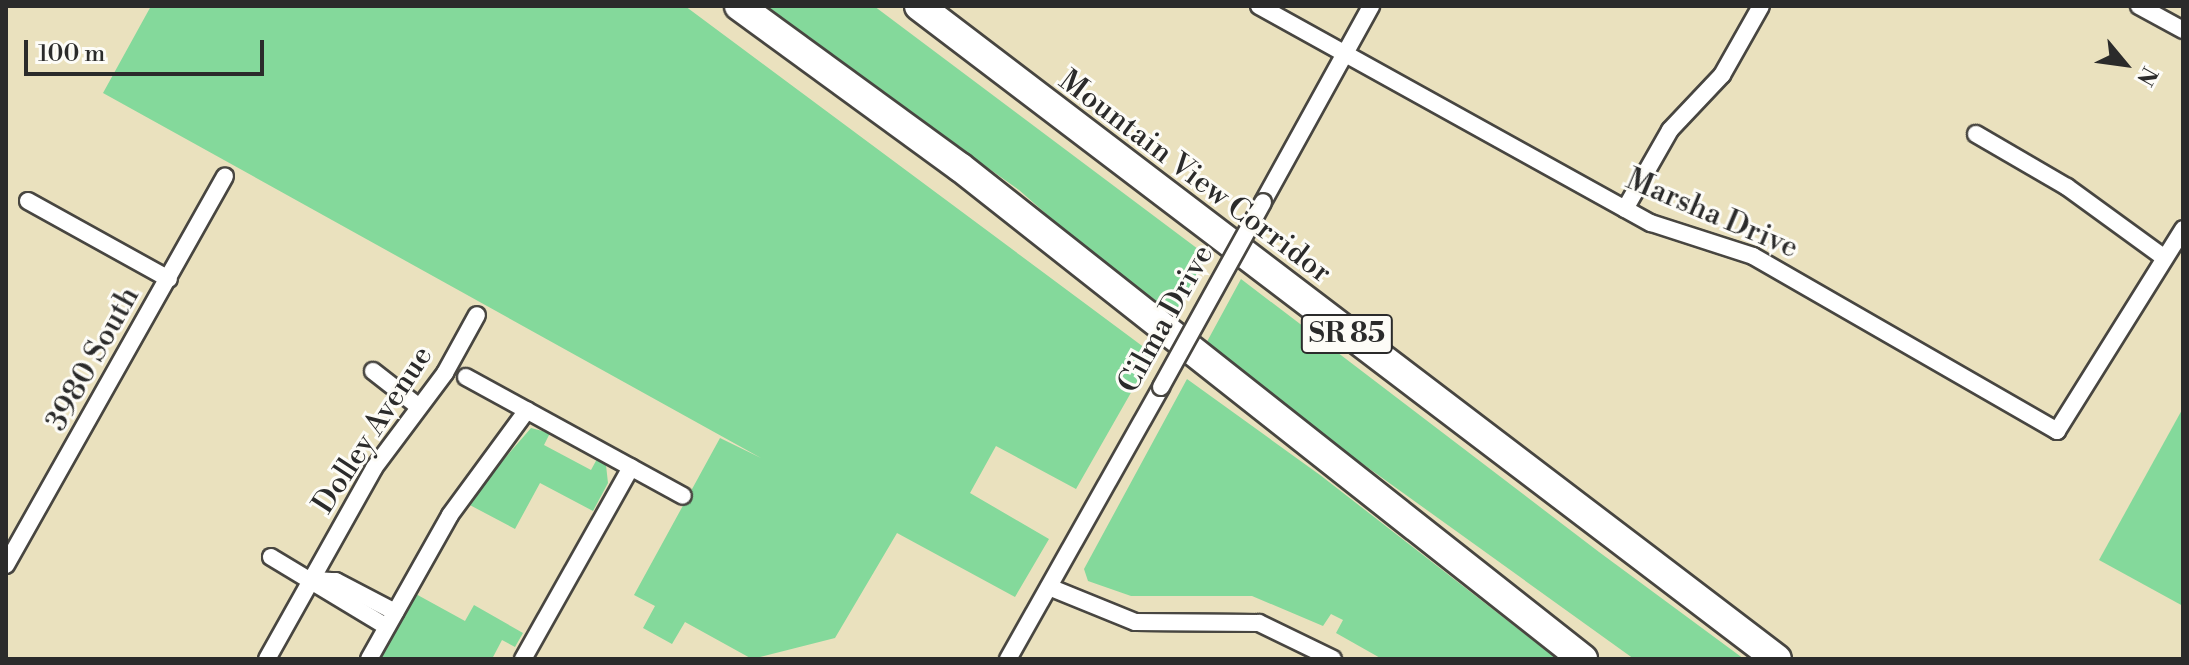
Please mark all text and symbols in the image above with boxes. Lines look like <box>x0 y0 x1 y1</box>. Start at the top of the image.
scale bar <box>28 24 268 74</box>
north arrow <box>2085 24 2165 104</box>
text: 100 m <box>38 39 105 69</box>
text: N <box>2130 62 2162 90</box>
street label: Mountain View Corridor <box>1052 63 1338 291</box>
street label: Marsha Drive <box>1621 162 1803 266</box>
street label: Cilma Drive <box>1111 239 1221 399</box>
street label: 3980 South <box>39 281 147 437</box>
road number: SR 85 <box>1299 310 1395 358</box>
street label: Dolley Avenue <box>305 339 441 521</box>

